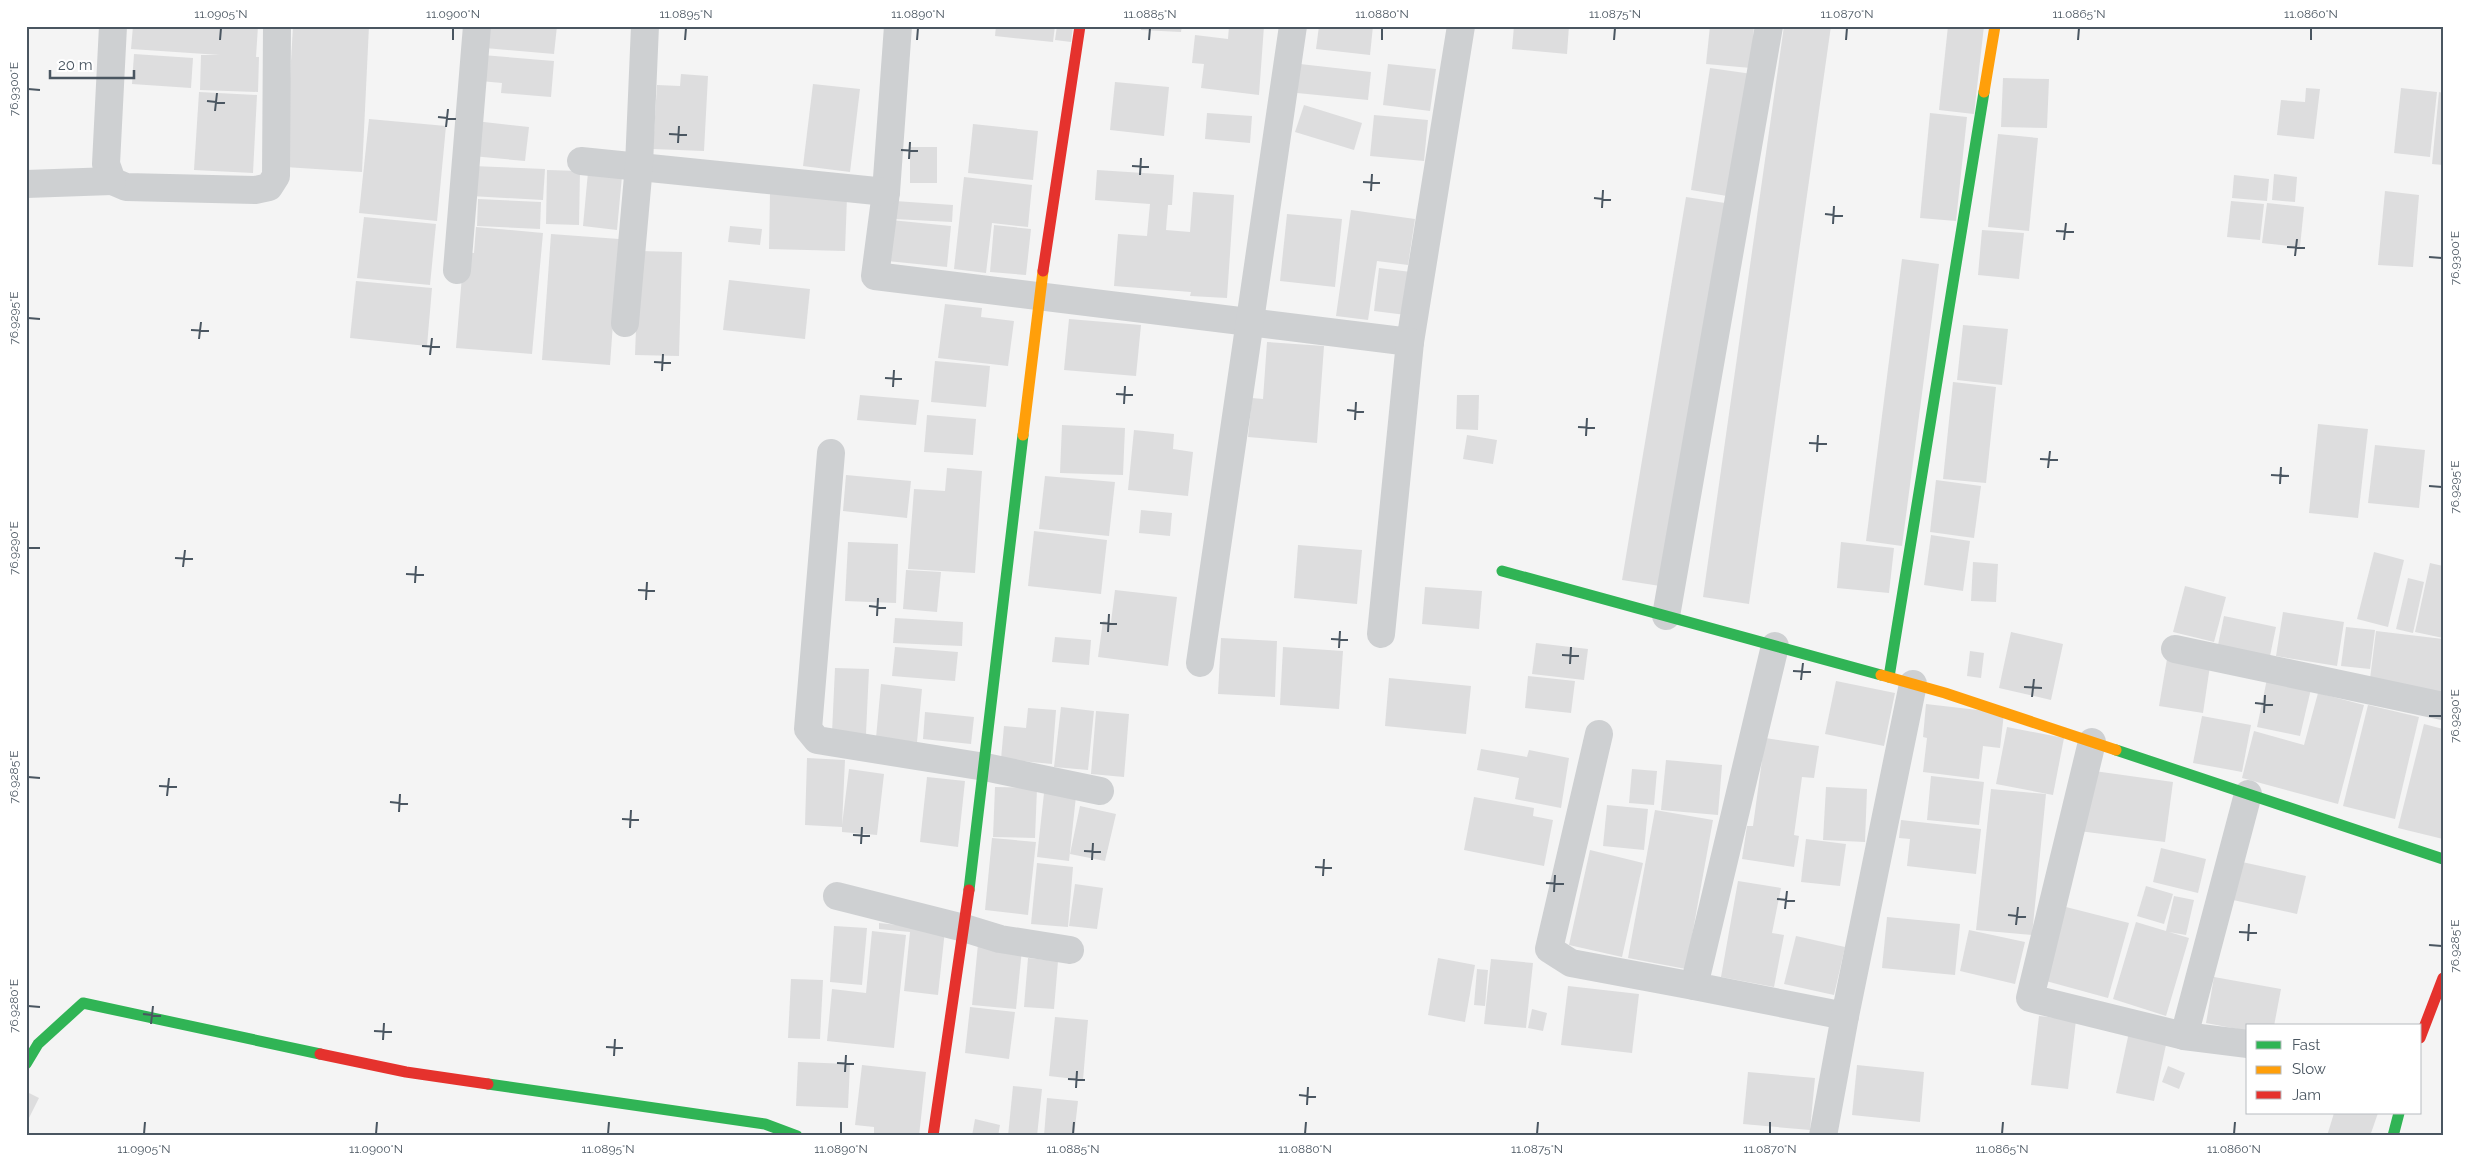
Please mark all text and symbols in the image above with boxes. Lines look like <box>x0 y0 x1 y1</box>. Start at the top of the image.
text: 11.0905°N <box>194 7 248 21</box>
text: 11.0900°N <box>426 7 480 21</box>
text: 11.0895°N <box>659 7 713 21</box>
text: 11.0890°N <box>891 7 945 21</box>
text: 11.0885°N <box>1123 7 1177 21</box>
text: 11.0880°N <box>1355 7 1409 21</box>
text: 11.0875°N <box>1589 7 1641 21</box>
text: 11.0870°N <box>1821 7 1873 21</box>
text: 11.0865°N <box>2052 7 2106 21</box>
text: 11.0860°N <box>2284 7 2338 21</box>
scale bar <box>50 48 134 80</box>
text: 20 m <box>58 56 93 74</box>
text: 76.9300°E <box>7 62 21 116</box>
text: 76.9300°E <box>2448 231 2462 285</box>
text: 76.9295°E <box>7 291 21 345</box>
text: 76.9295°E <box>2448 460 2462 514</box>
text: 76.9290°E <box>7 521 21 575</box>
text: 76.9290°E <box>2448 689 2462 743</box>
text: 76.9285°E <box>7 750 21 804</box>
text: 76.9285°E <box>2448 919 2462 973</box>
text: 76.9280°E <box>7 979 21 1033</box>
legend <box>2246 1024 2422 1114</box>
text: Fast <box>2292 1036 2320 1054</box>
text: Slow <box>2292 1060 2326 1078</box>
text: Jam <box>2292 1086 2321 1104</box>
text: 11.0905°N <box>117 1142 171 1156</box>
text: 11.0900°N <box>349 1142 403 1156</box>
text: 11.0895°N <box>581 1142 635 1156</box>
text: 11.0890°N <box>814 1142 868 1156</box>
text: 11.0885°N <box>1046 1142 1100 1156</box>
text: 11.0880°N <box>1278 1142 1332 1156</box>
text: 11.0875°N <box>1511 1142 1563 1156</box>
text: 11.0870°N <box>1744 1142 1796 1156</box>
text: 11.0865°N <box>1975 1142 2029 1156</box>
text: 11.0860°N <box>2207 1142 2261 1156</box>

